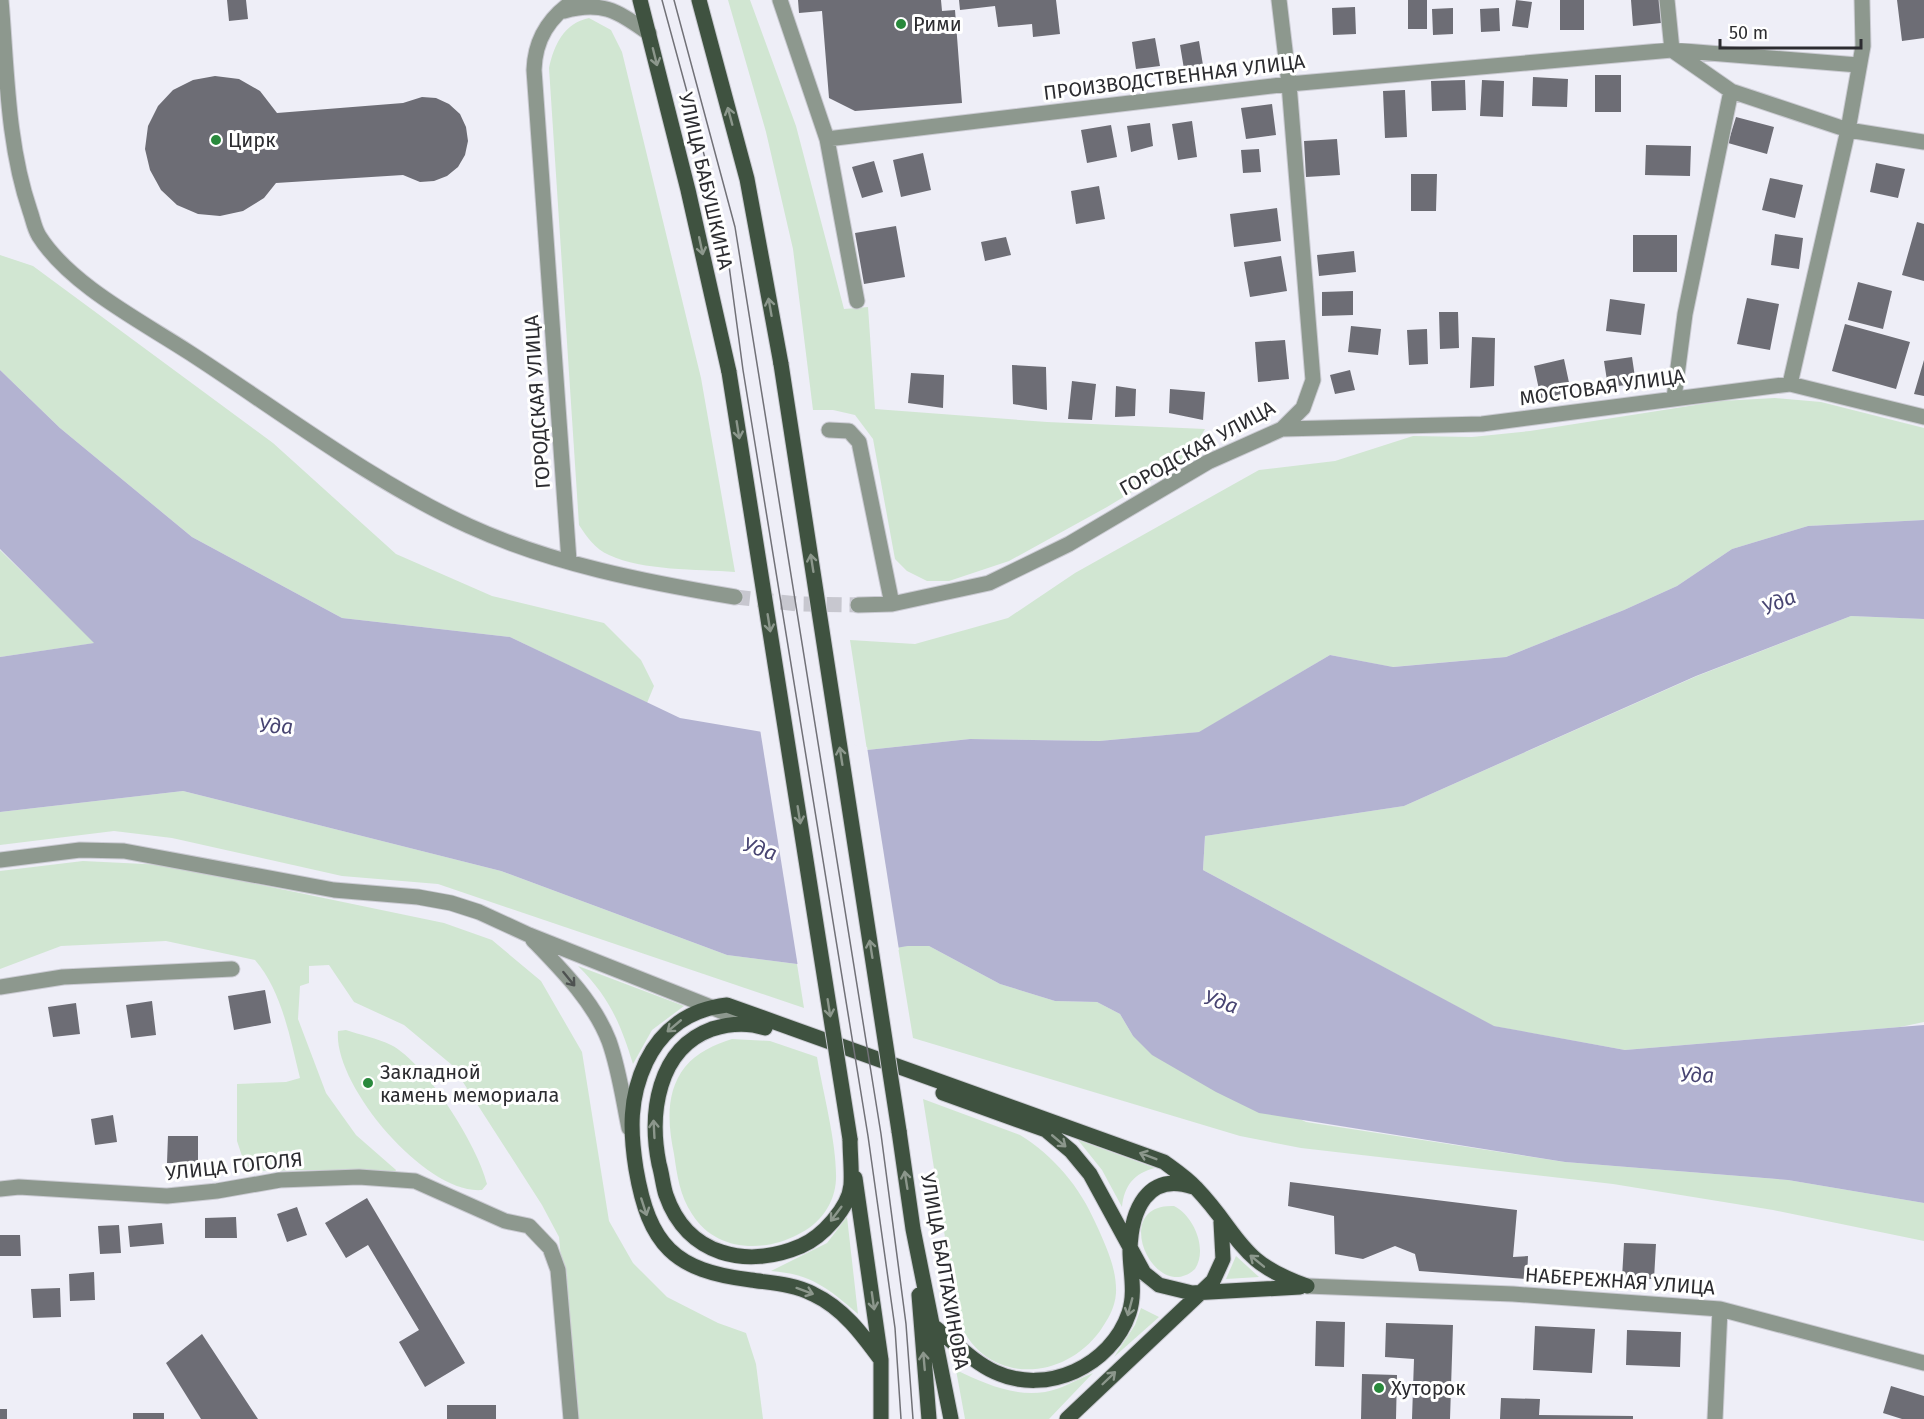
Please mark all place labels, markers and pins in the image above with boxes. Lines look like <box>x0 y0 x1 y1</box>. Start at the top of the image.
place label: Рими <box>913 12 962 36</box>
marker: Рими <box>894 17 908 31</box>
place label: Цирк <box>228 128 276 152</box>
marker: Цирк <box>209 133 223 147</box>
place label: Закладной камень мемориала <box>380 1060 559 1107</box>
marker: Закладной камень мемориала <box>361 1076 375 1090</box>
place label: Хуторок <box>1391 1376 1466 1400</box>
marker: Хуторок <box>1372 1381 1386 1395</box>

